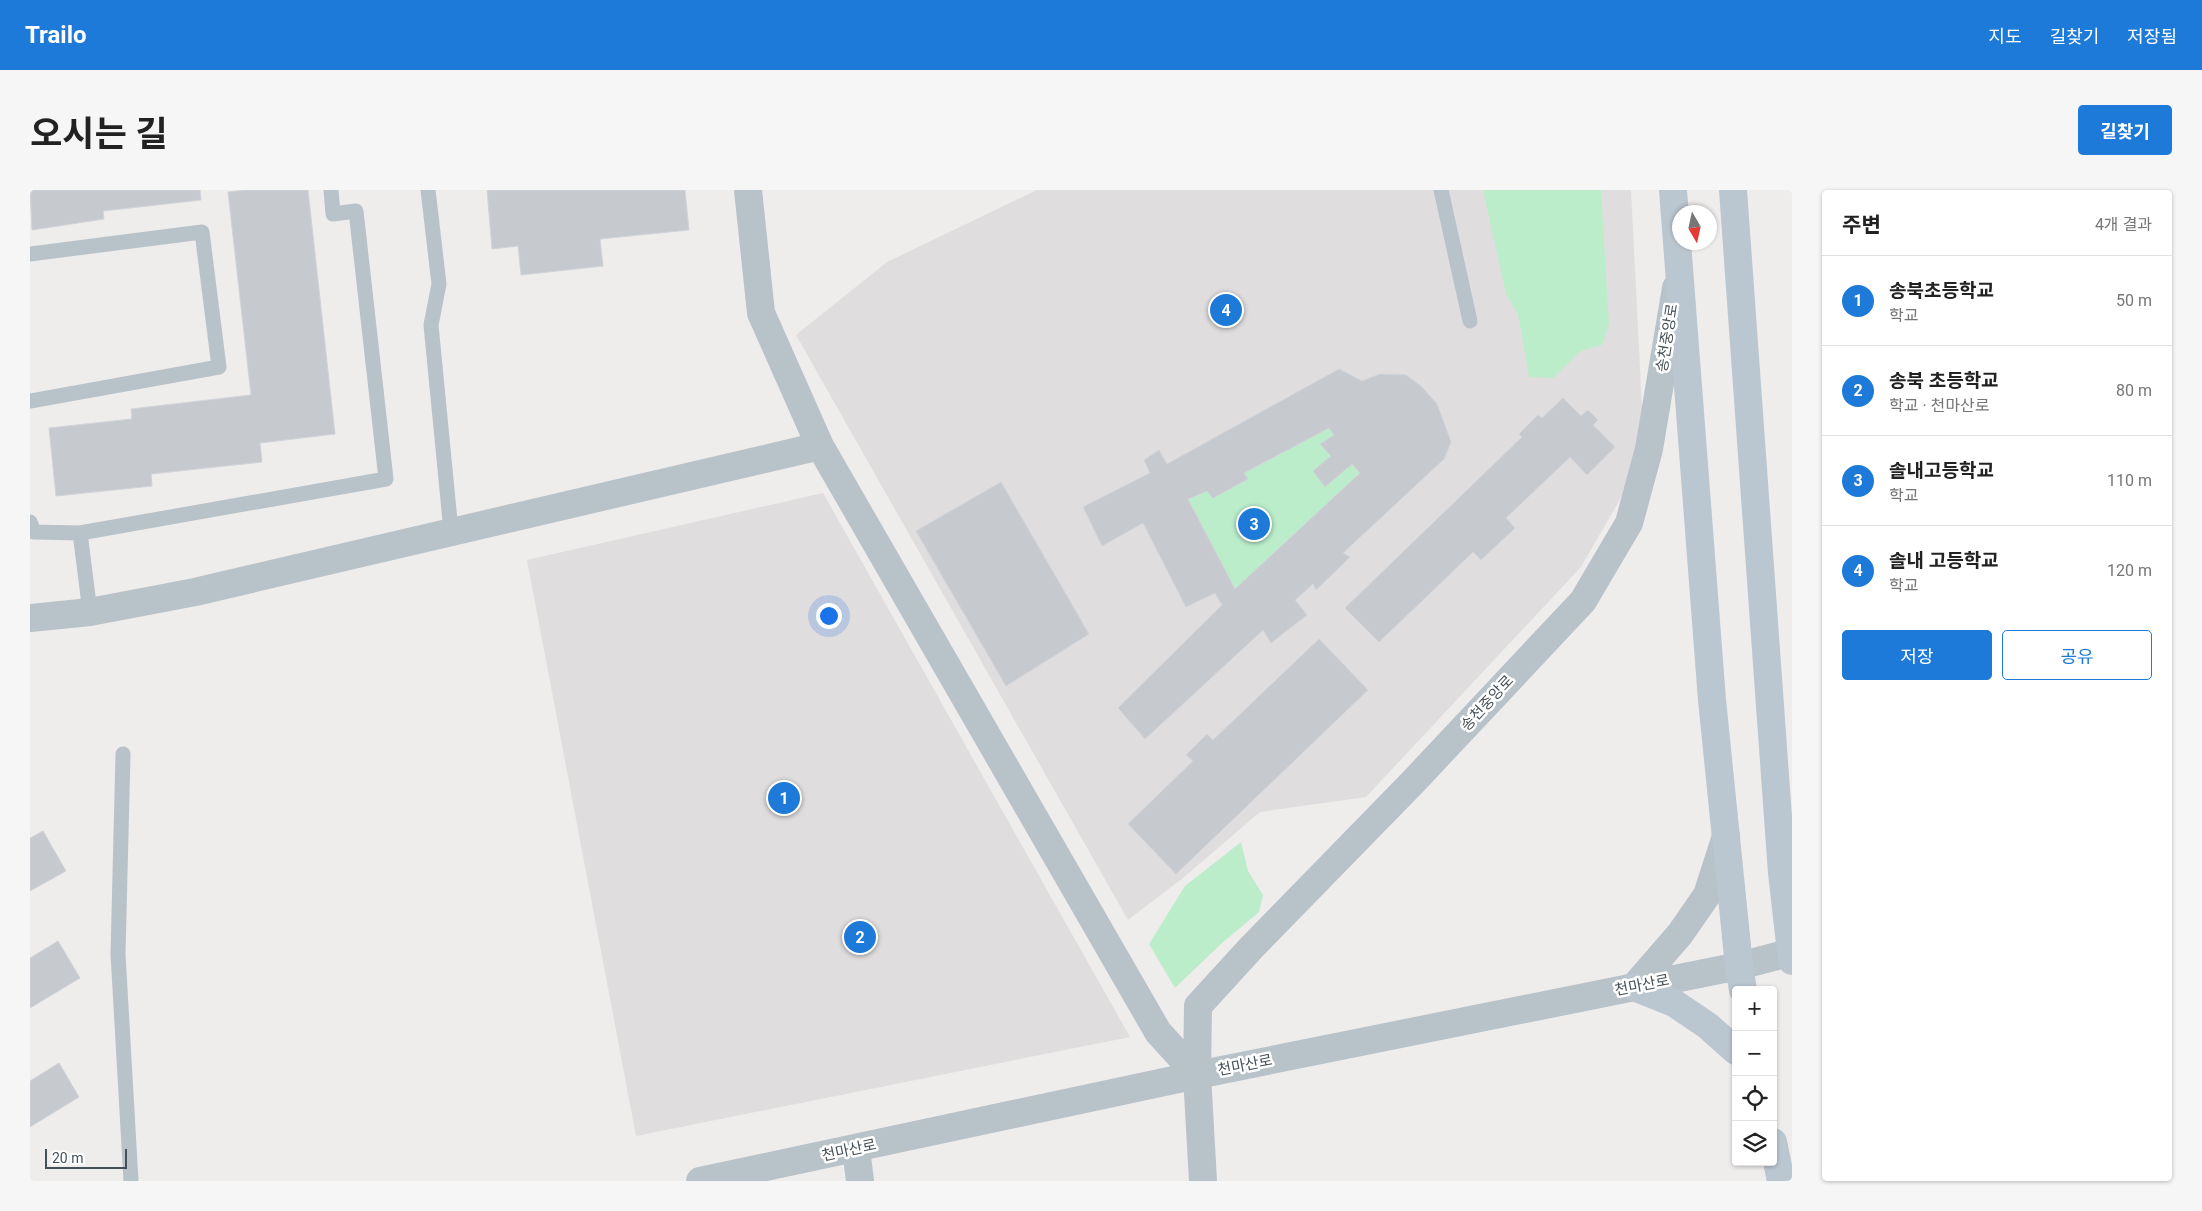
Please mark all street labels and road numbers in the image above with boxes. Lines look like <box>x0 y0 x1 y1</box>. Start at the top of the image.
street label: 송천중앙로 <box>1653 303 1681 373</box>
street label: 송천중앙로 <box>1457 672 1517 734</box>
street label: 천마산로 <box>1613 971 1671 999</box>
street label: 천마산로 <box>1216 1051 1274 1079</box>
street label: 천마산로 <box>820 1135 878 1165</box>

